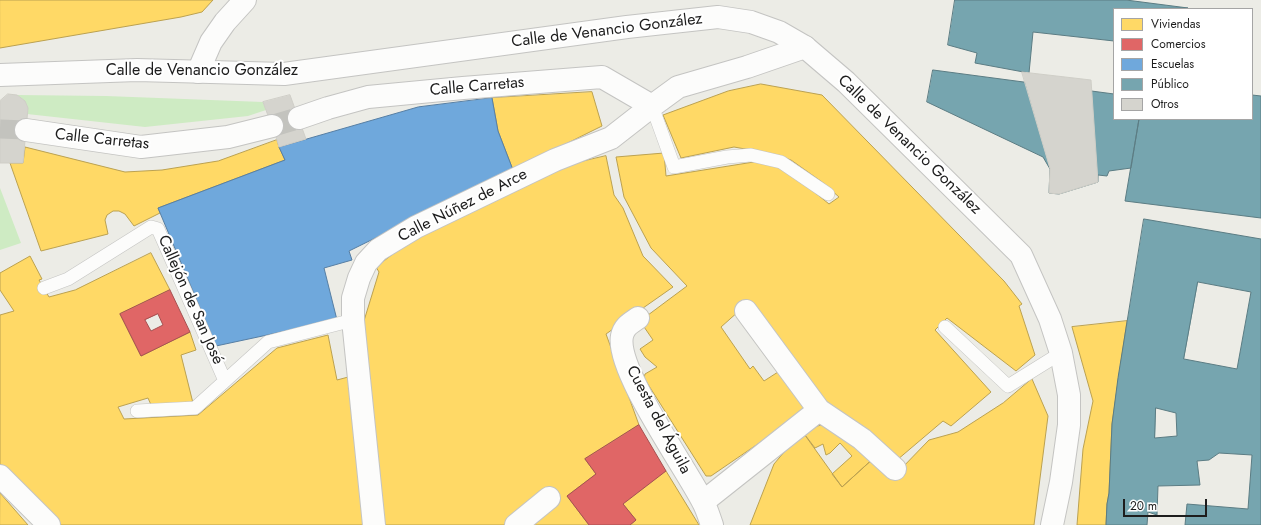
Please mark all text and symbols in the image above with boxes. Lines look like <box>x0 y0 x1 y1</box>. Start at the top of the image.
legend <box>1113 8 1253 120</box>
street label: Calle de Venancio González <box>510 10 704 52</box>
text: Viviendas <box>1151 15 1200 33</box>
text: Comercios <box>1151 35 1206 53</box>
text: Escuelas <box>1151 55 1194 73</box>
street label: Calle de Venancio González <box>106 61 298 81</box>
street label: Calle de Venancio González <box>833 71 985 219</box>
street label: Calle Carretas <box>429 73 525 101</box>
text: Público <box>1151 75 1189 93</box>
text: Otros <box>1151 95 1179 113</box>
street label: Calle Carretas <box>54 126 150 154</box>
street label: Calle Núñez de Arce <box>395 165 531 247</box>
street label: Callejón de San José <box>153 232 227 368</box>
street label: Cuesta del Águila <box>621 363 695 477</box>
scale bar <box>1125 491 1209 517</box>
text: 20 m <box>1130 497 1157 515</box>

